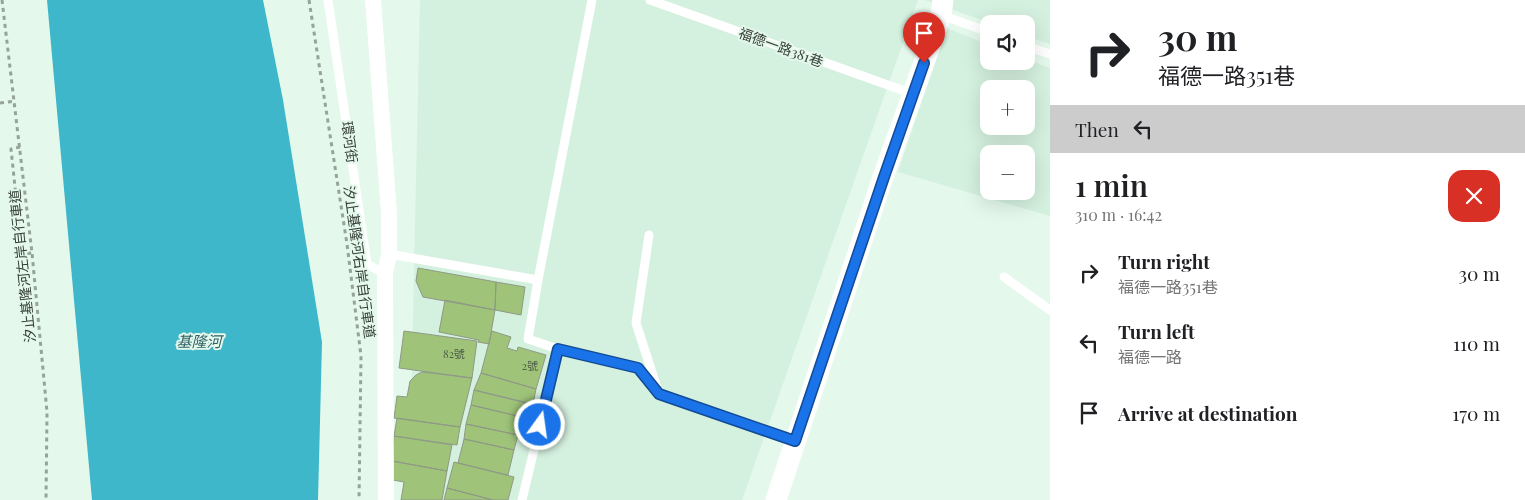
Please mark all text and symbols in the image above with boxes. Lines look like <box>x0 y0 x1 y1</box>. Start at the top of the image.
pin <box>903 12 945 63</box>
text: 30 m <box>1158 13 1238 60</box>
map controls <box>980 15 1035 200</box>
button: sound <box>980 15 1035 70</box>
icon: arrive <box>910 19 938 47</box>
icon: right <box>1075 20 1140 85</box>
street label: 福德一路381巷 <box>736 23 826 71</box>
text: 福德一路351巷 <box>1158 60 1295 90</box>
button: + <box>980 80 1035 135</box>
icon: left <box>1129 115 1157 143</box>
text: Then <box>1075 116 1119 142</box>
street label: 環河街 <box>338 120 362 164</box>
button: − <box>980 145 1035 200</box>
text: 1 min <box>1075 165 1148 205</box>
button: close <box>1448 170 1500 222</box>
street label: 汐止基隆河右岸自行車道 <box>340 184 380 340</box>
street label: 汐止基隆河左岸自行車道 <box>5 188 39 344</box>
text: 310 m · 16:42 <box>1075 204 1162 225</box>
text: Turn right <box>1118 248 1210 274</box>
icon: right <box>1075 259 1103 287</box>
text: 30 m <box>1458 260 1500 286</box>
text: 福德一路351巷 <box>1118 276 1218 297</box>
text: Turn left <box>1118 318 1195 344</box>
icon: left <box>1075 329 1103 357</box>
text: 110 m <box>1453 330 1500 356</box>
water label: 基隆河 <box>176 331 224 351</box>
house number: 82號 <box>443 346 465 361</box>
text: 福德一路 <box>1118 346 1182 367</box>
house number: 2號 <box>522 358 538 373</box>
position arrow <box>513 398 565 450</box>
icon: arrive <box>1075 399 1103 427</box>
text: Arrive at destination <box>1118 400 1298 426</box>
text: 170 m <box>1452 400 1500 426</box>

